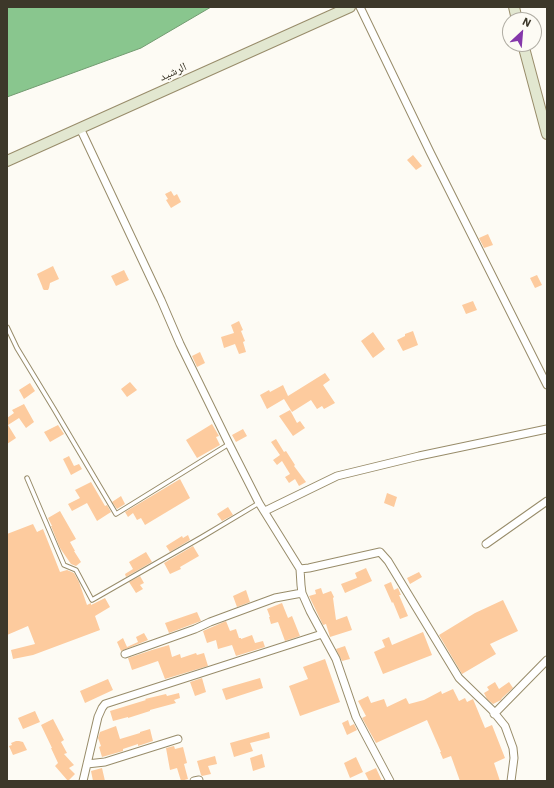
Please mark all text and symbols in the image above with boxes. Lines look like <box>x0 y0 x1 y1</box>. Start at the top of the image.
north arrow <box>502 12 542 52</box>
text: N <box>520 14 533 30</box>
street label: الرشيد <box>157 60 189 84</box>

